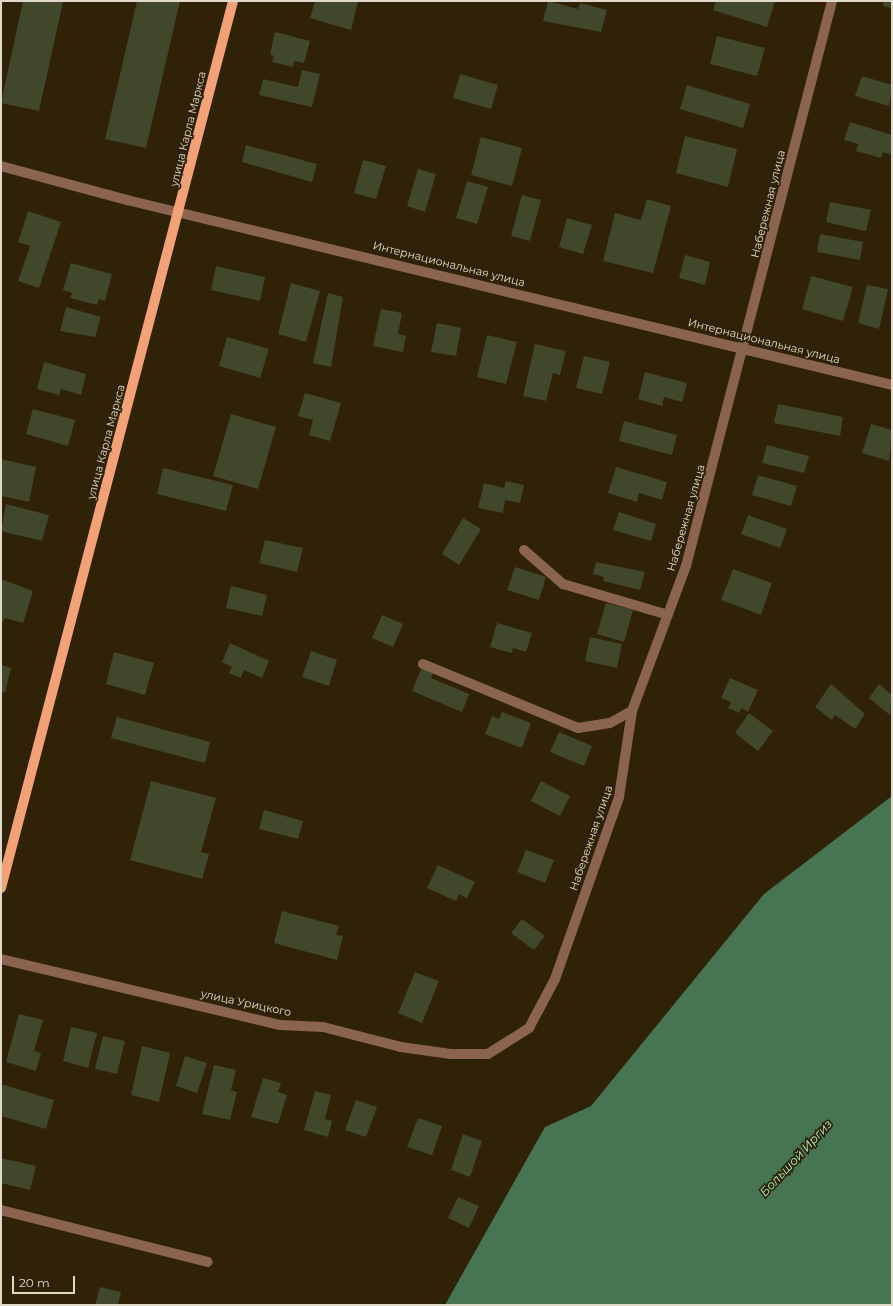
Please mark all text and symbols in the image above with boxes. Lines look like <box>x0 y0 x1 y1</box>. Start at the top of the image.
street label: улица Карла Маркса <box>167 70 209 188</box>
street label: Набережная улица <box>748 149 788 259</box>
street label: Интернациональная улица <box>372 239 526 289</box>
street label: Интернациональная улица <box>687 316 841 366</box>
street label: улица Карла Маркса <box>84 383 128 501</box>
street label: Набережная улица <box>664 463 708 573</box>
street label: Набережная улица <box>567 784 615 892</box>
street label: улица Урицкого <box>200 987 292 1019</box>
water label: Большой Иргиз <box>757 1117 835 1199</box>
scale bar <box>14 1268 77 1294</box>
text: 20 m <box>19 1275 50 1290</box>

